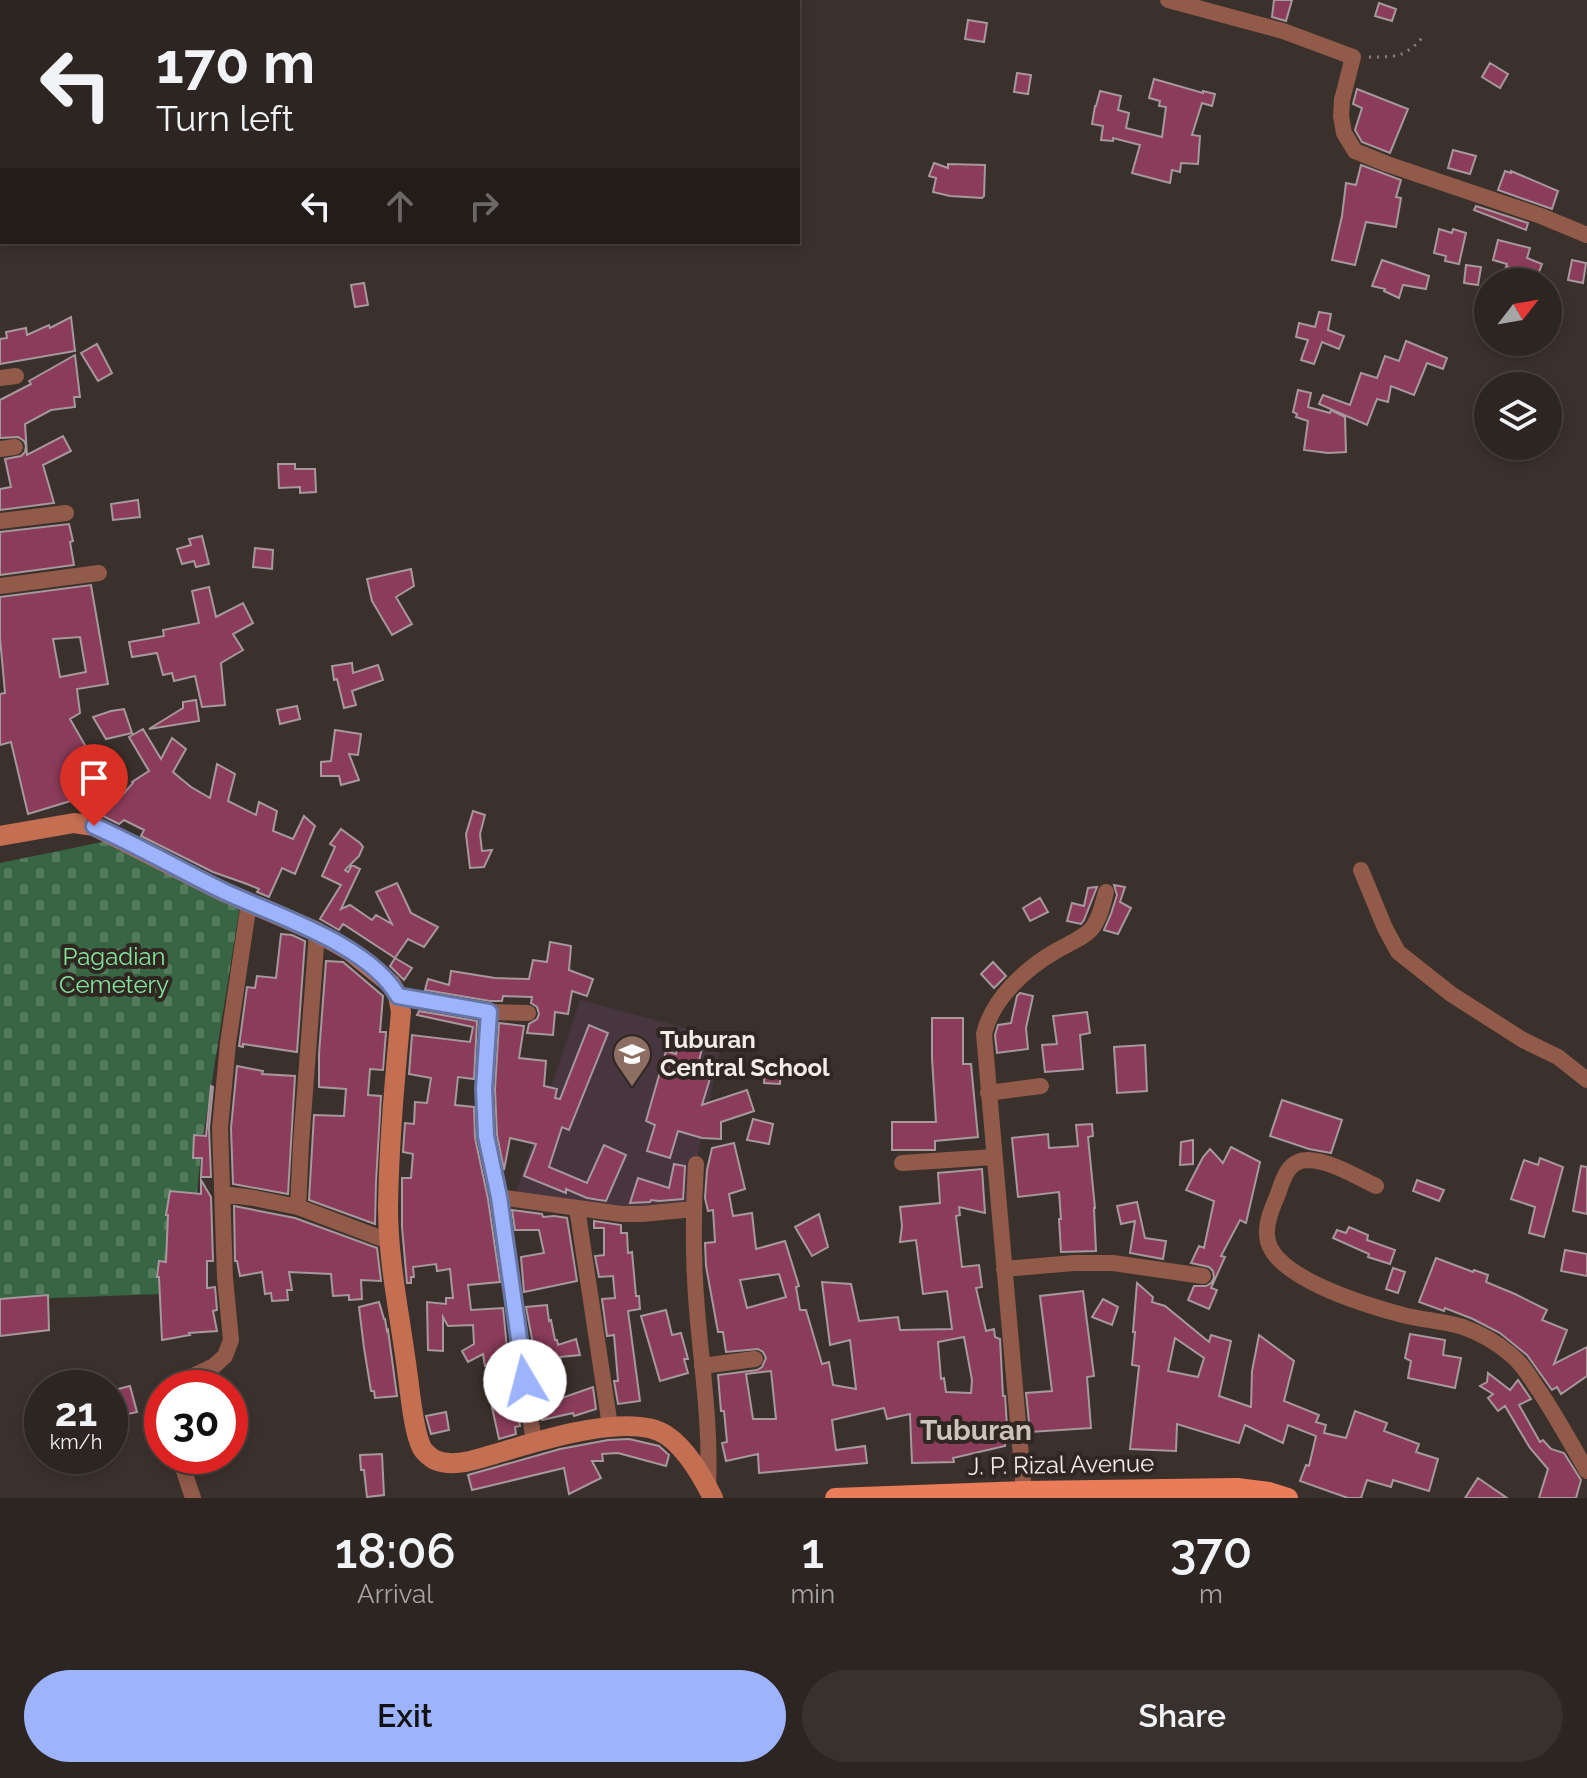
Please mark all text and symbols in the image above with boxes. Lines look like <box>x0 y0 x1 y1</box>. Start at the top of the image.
text: 170 m <box>156 30 315 96</box>
icon: left <box>24 32 128 136</box>
text: Turn left <box>156 97 294 139</box>
icon: left <box>294 184 338 228</box>
icon: ahead <box>378 184 422 228</box>
icon: right <box>462 184 506 228</box>
north arrow <box>1474 268 1562 356</box>
map controls <box>1474 268 1562 460</box>
button: layers <box>1474 372 1562 460</box>
pin <box>60 744 128 826</box>
icon: arrive <box>72 756 116 800</box>
park label: Pagadian Cemetery <box>59 942 169 999</box>
place label: Tuburan Central School <box>660 1025 830 1082</box>
school or university icon: Tuburan Central School <box>611 1033 653 1088</box>
position arrow <box>483 1339 567 1423</box>
speed limit sign: 30 <box>144 1370 248 1474</box>
text: 21 <box>55 1388 97 1435</box>
district label: Tuburan <box>920 1414 1032 1447</box>
text: km/h <box>50 1430 102 1454</box>
street label: J. P. Rizal Avenue <box>968 1448 1154 1481</box>
text: 18:06 <box>335 1523 456 1579</box>
text: 1 <box>802 1523 824 1579</box>
text: 370 <box>1170 1523 1252 1579</box>
text: Arrival <box>357 1579 433 1609</box>
text: min <box>790 1579 835 1609</box>
text: m <box>1199 1579 1223 1609</box>
button: Exit <box>24 1670 786 1762</box>
button: Share <box>802 1670 1563 1762</box>

